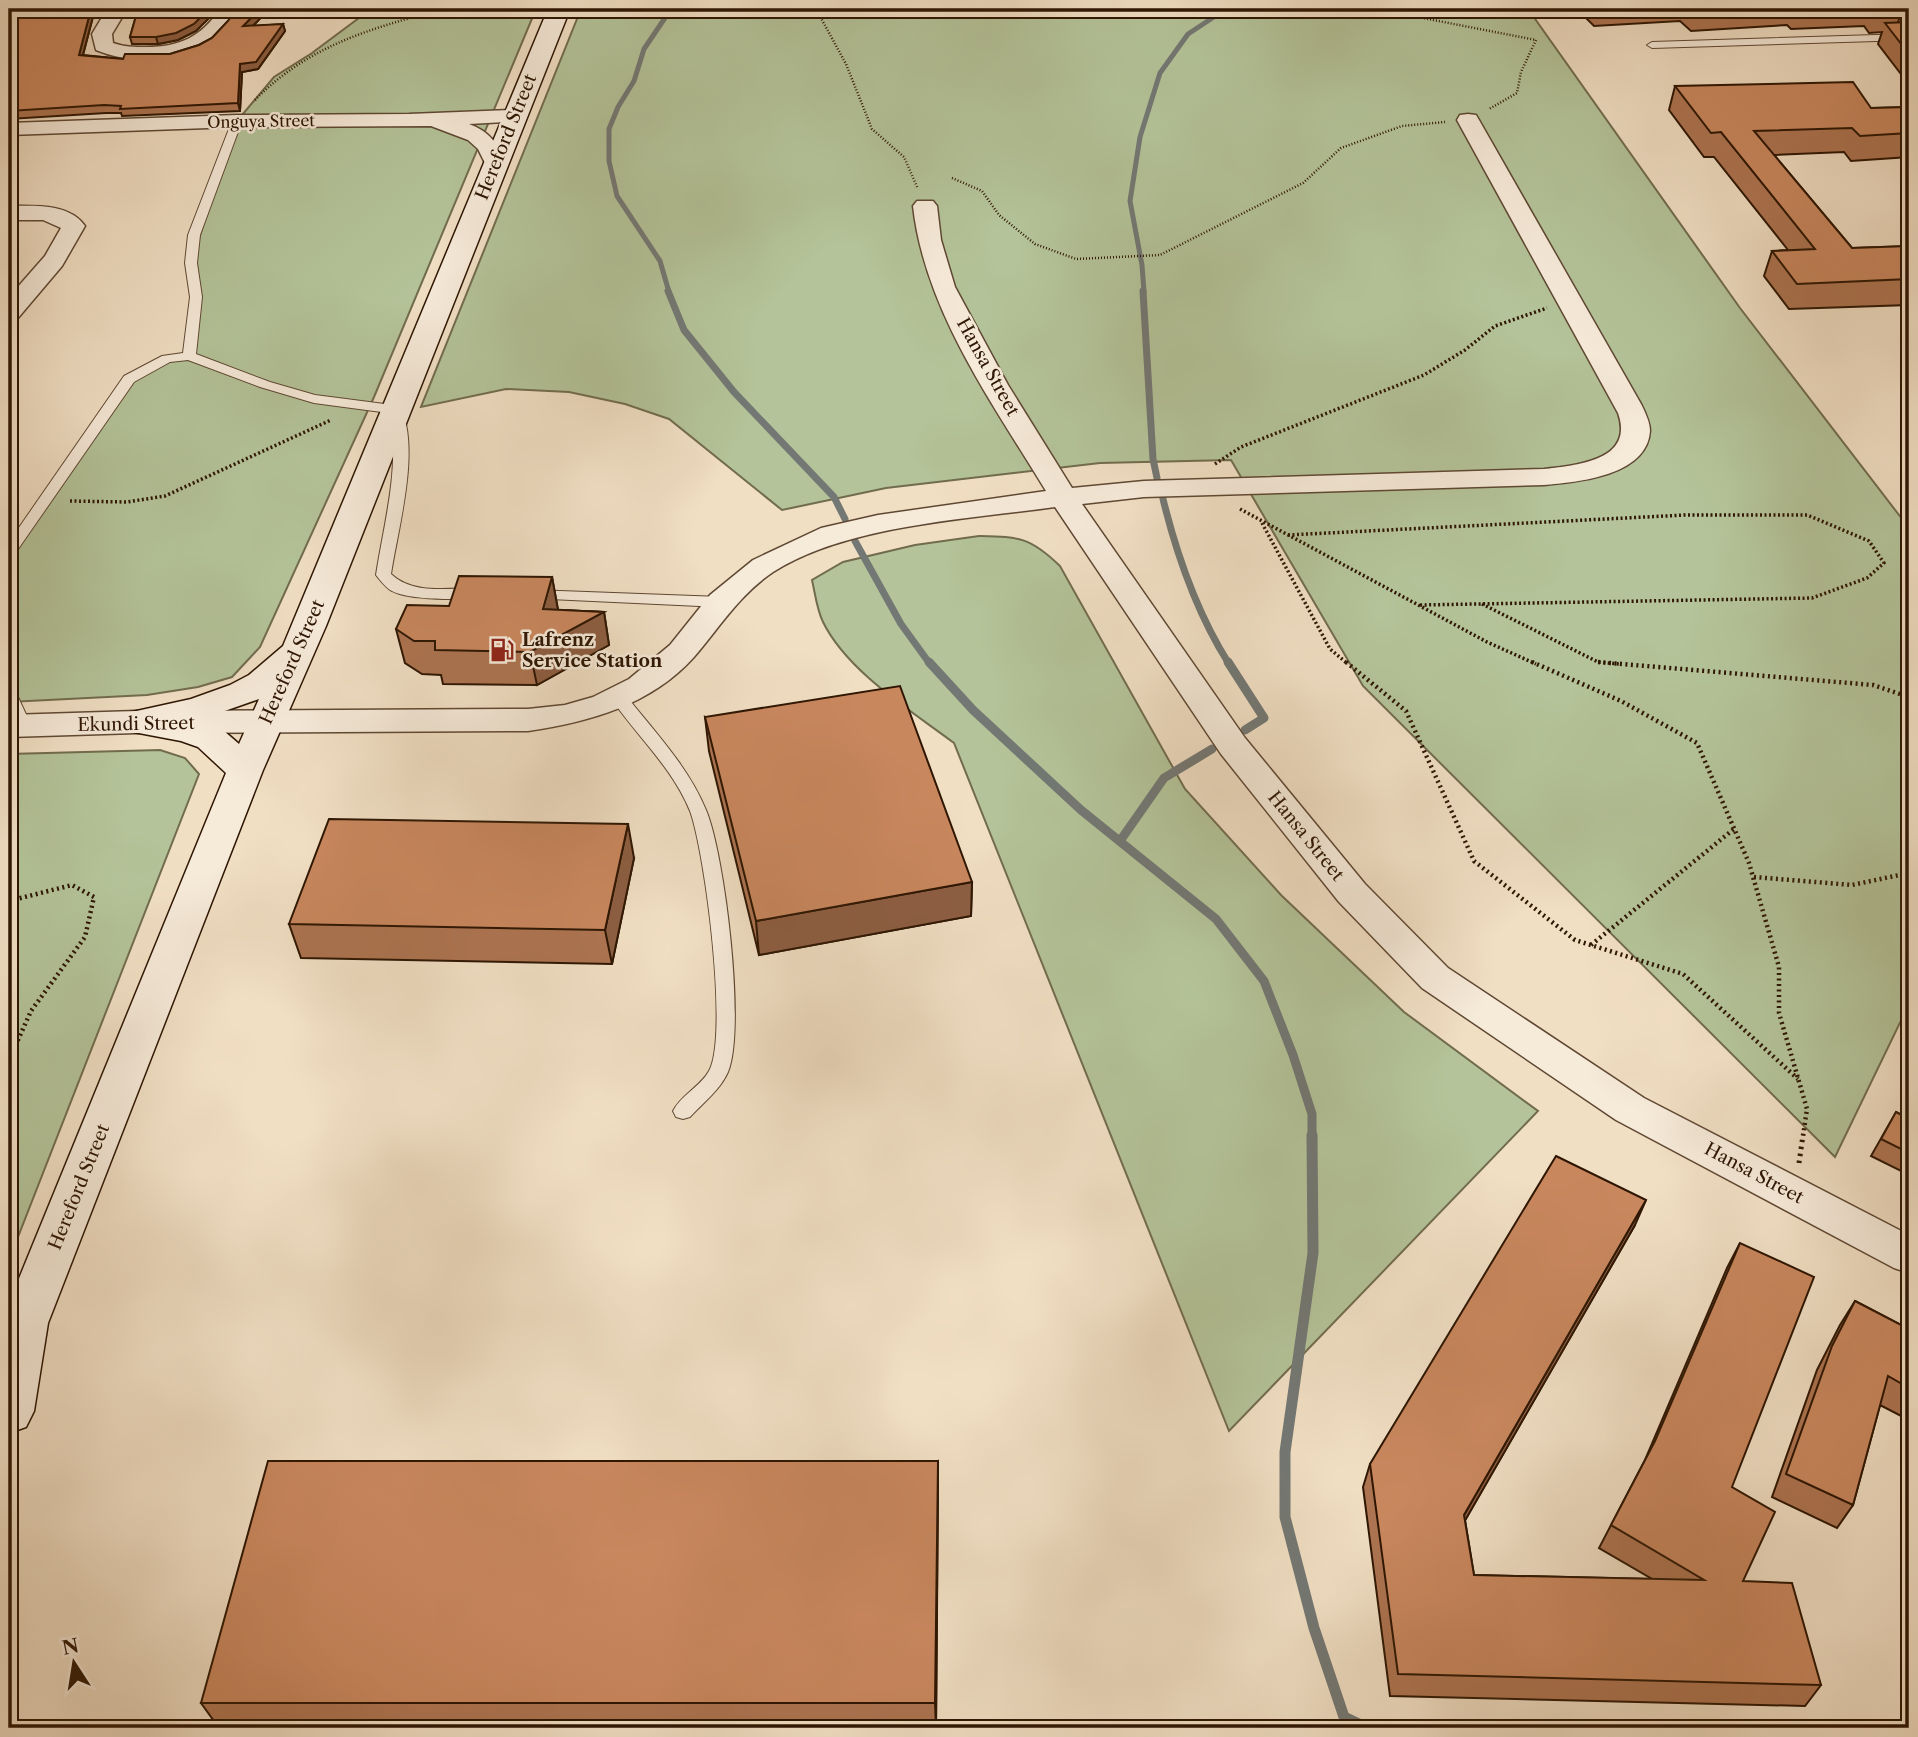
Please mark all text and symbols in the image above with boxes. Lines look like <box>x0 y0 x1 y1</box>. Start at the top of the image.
street label: Hereford Street <box>471 70 542 203</box>
street label: Onguya Street <box>207 110 315 132</box>
street label: Hansa Street <box>952 314 1024 421</box>
street label: Hereford Street <box>255 596 330 728</box>
place label: Lafrenz Service Station <box>522 629 663 672</box>
fuel station icon: Lafrenz Service Station <box>488 636 516 664</box>
street label: Ekundi Street <box>77 712 196 736</box>
street label: Hansa Street <box>1263 787 1349 886</box>
street label: Hereford Street <box>44 1120 115 1253</box>
street label: Hansa Street <box>1701 1138 1808 1209</box>
north arrow <box>38 1628 108 1698</box>
text: N <box>60 1634 81 1660</box>

